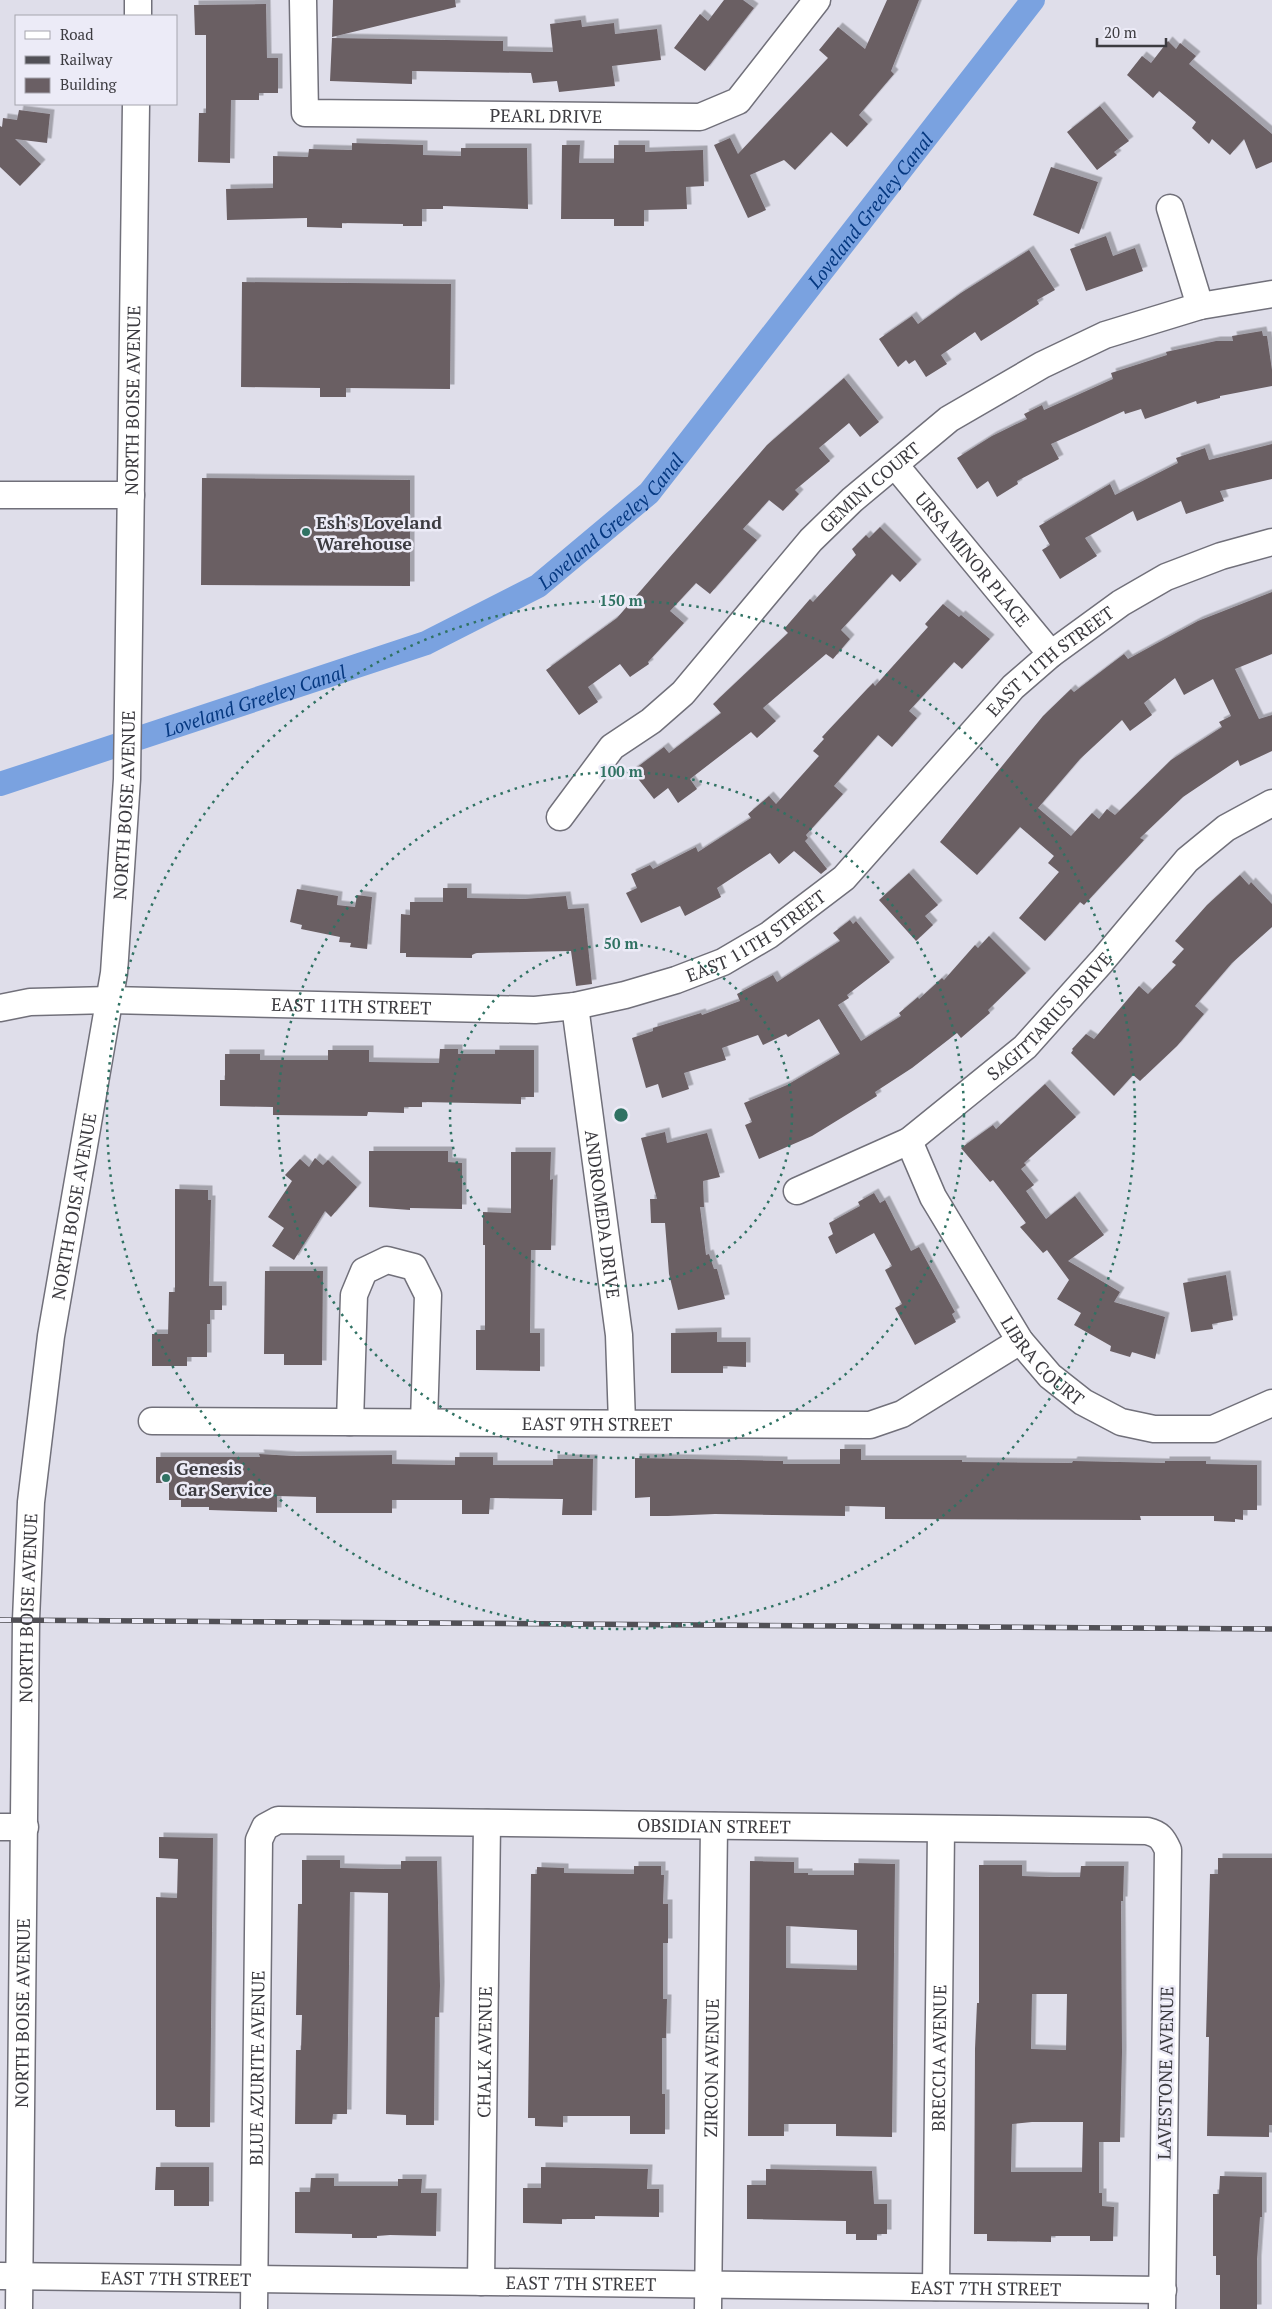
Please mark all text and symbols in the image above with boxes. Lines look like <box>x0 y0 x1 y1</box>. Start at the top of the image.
legend <box>15 15 178 105</box>
scale bar <box>1097 15 1166 47</box>
text: 20 m <box>1104 22 1137 42</box>
text: Road <box>60 24 93 44</box>
text: Railway <box>60 49 113 69</box>
text: Building <box>60 74 118 94</box>
street label: PEARL DRIVE <box>490 103 602 128</box>
water label: Loveland Greeley Canal <box>801 127 938 293</box>
street label: NORTH BOISE AVENUE <box>119 305 145 495</box>
street label: GEMINI COURT <box>814 436 925 538</box>
water label: Loveland Greeley Canal <box>531 447 689 595</box>
street label: URSA MINOR PLACE <box>910 487 1035 631</box>
place label: Esh's Loveland Warehouse <box>316 510 442 555</box>
marker: Esh's Loveland Warehouse <box>300 526 312 538</box>
text: 150 m <box>599 590 643 610</box>
street label: EAST 11TH STREET <box>981 600 1118 721</box>
water label: Loveland Greeley Canal <box>159 658 349 742</box>
street label: NORTH BOISE AVENUE <box>107 710 140 901</box>
text: 100 m <box>599 761 643 781</box>
street label: EAST 11TH STREET <box>683 884 831 987</box>
text: 50 m <box>604 933 639 953</box>
street label: SAGITTARIUS DRIVE <box>982 947 1117 1085</box>
street label: EAST 11TH STREET <box>271 992 432 1020</box>
centre of rings <box>612 1106 630 1124</box>
street label: NORTH BOISE AVENUE <box>45 1111 102 1302</box>
street label: ANDROMEDA DRIVE <box>580 1128 626 1300</box>
street label: LIBRA COURT <box>996 1312 1089 1410</box>
street label: EAST 9TH STREET <box>522 1411 672 1436</box>
place label: Genesis Car Service <box>176 1456 272 1501</box>
marker: Genesis Car Service <box>160 1472 172 1484</box>
street label: NORTH BOISE AVENUE <box>13 1513 43 1703</box>
street label: OBSIDIAN STREET <box>637 1813 791 1838</box>
street label: NORTH BOISE AVENUE <box>9 1918 35 2108</box>
street label: BLUE AZURITE AVENUE <box>244 1970 270 2166</box>
street label: BRECCIA AVENUE <box>926 1984 951 2132</box>
street label: CHALK AVENUE <box>471 1986 497 2118</box>
street label: LAVESTONE AVENUE <box>1151 1986 1179 2160</box>
street label: ZIRCON AVENUE <box>698 1998 724 2138</box>
street label: EAST 7TH STREET <box>101 2265 251 2291</box>
street label: EAST 7TH STREET <box>506 2270 656 2296</box>
street label: EAST 7TH STREET <box>910 2275 1061 2301</box>

